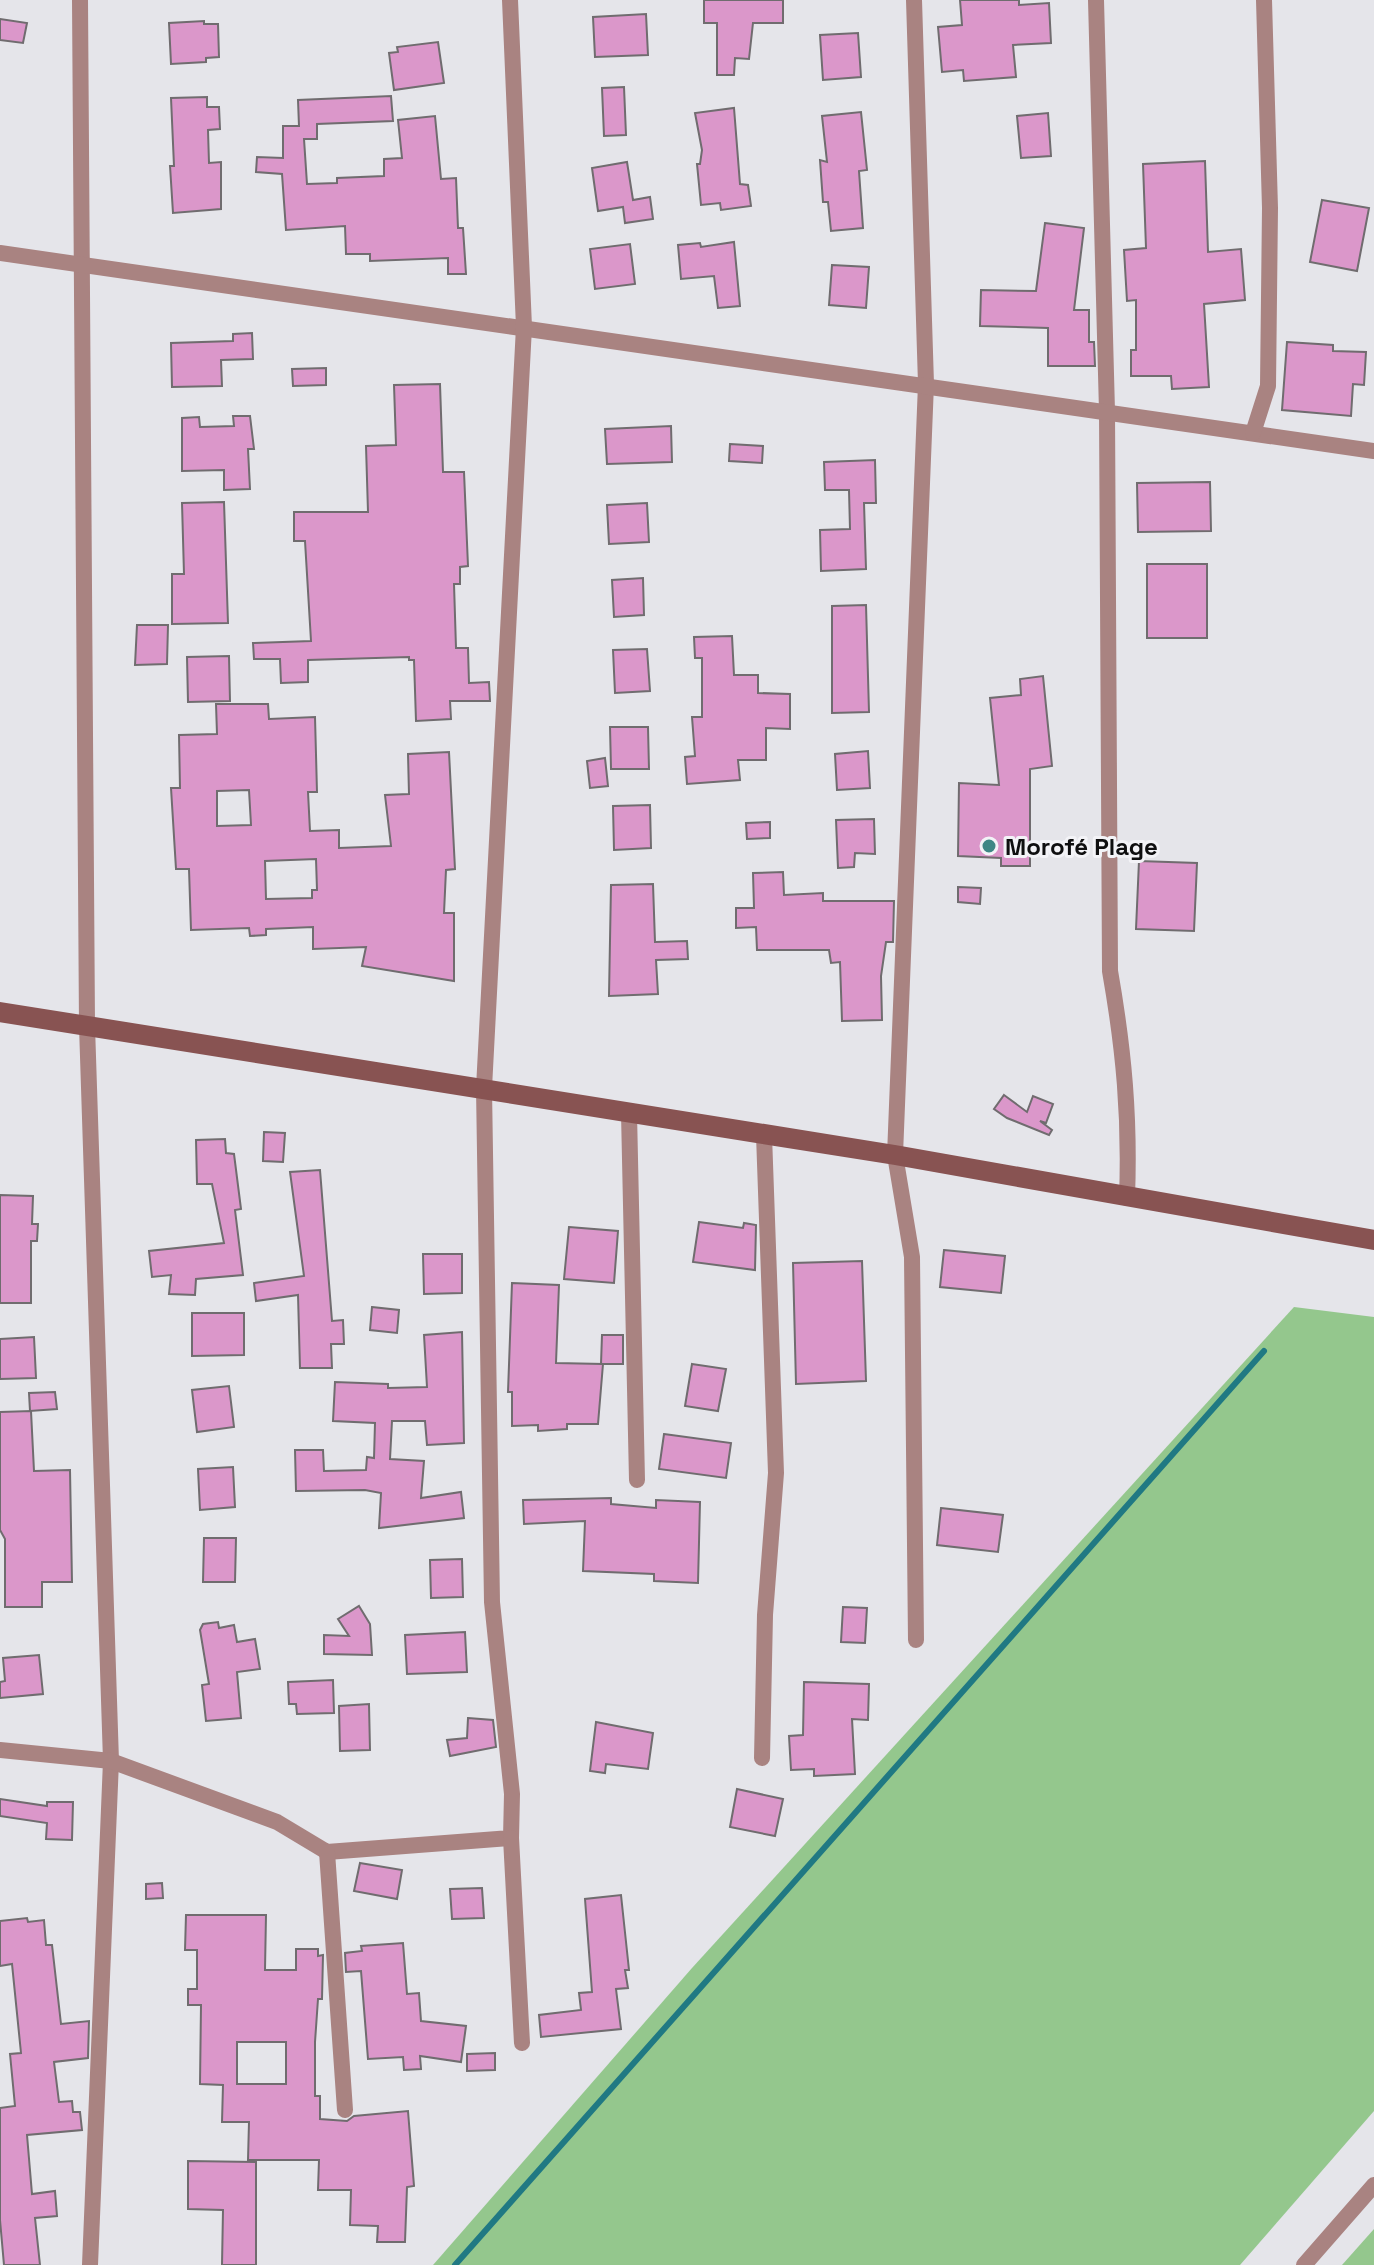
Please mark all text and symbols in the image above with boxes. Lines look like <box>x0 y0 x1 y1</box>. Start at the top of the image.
place label: Morofé Plage <box>1005 831 1158 862</box>
marker: Morofé Plage <box>980 837 998 855</box>

